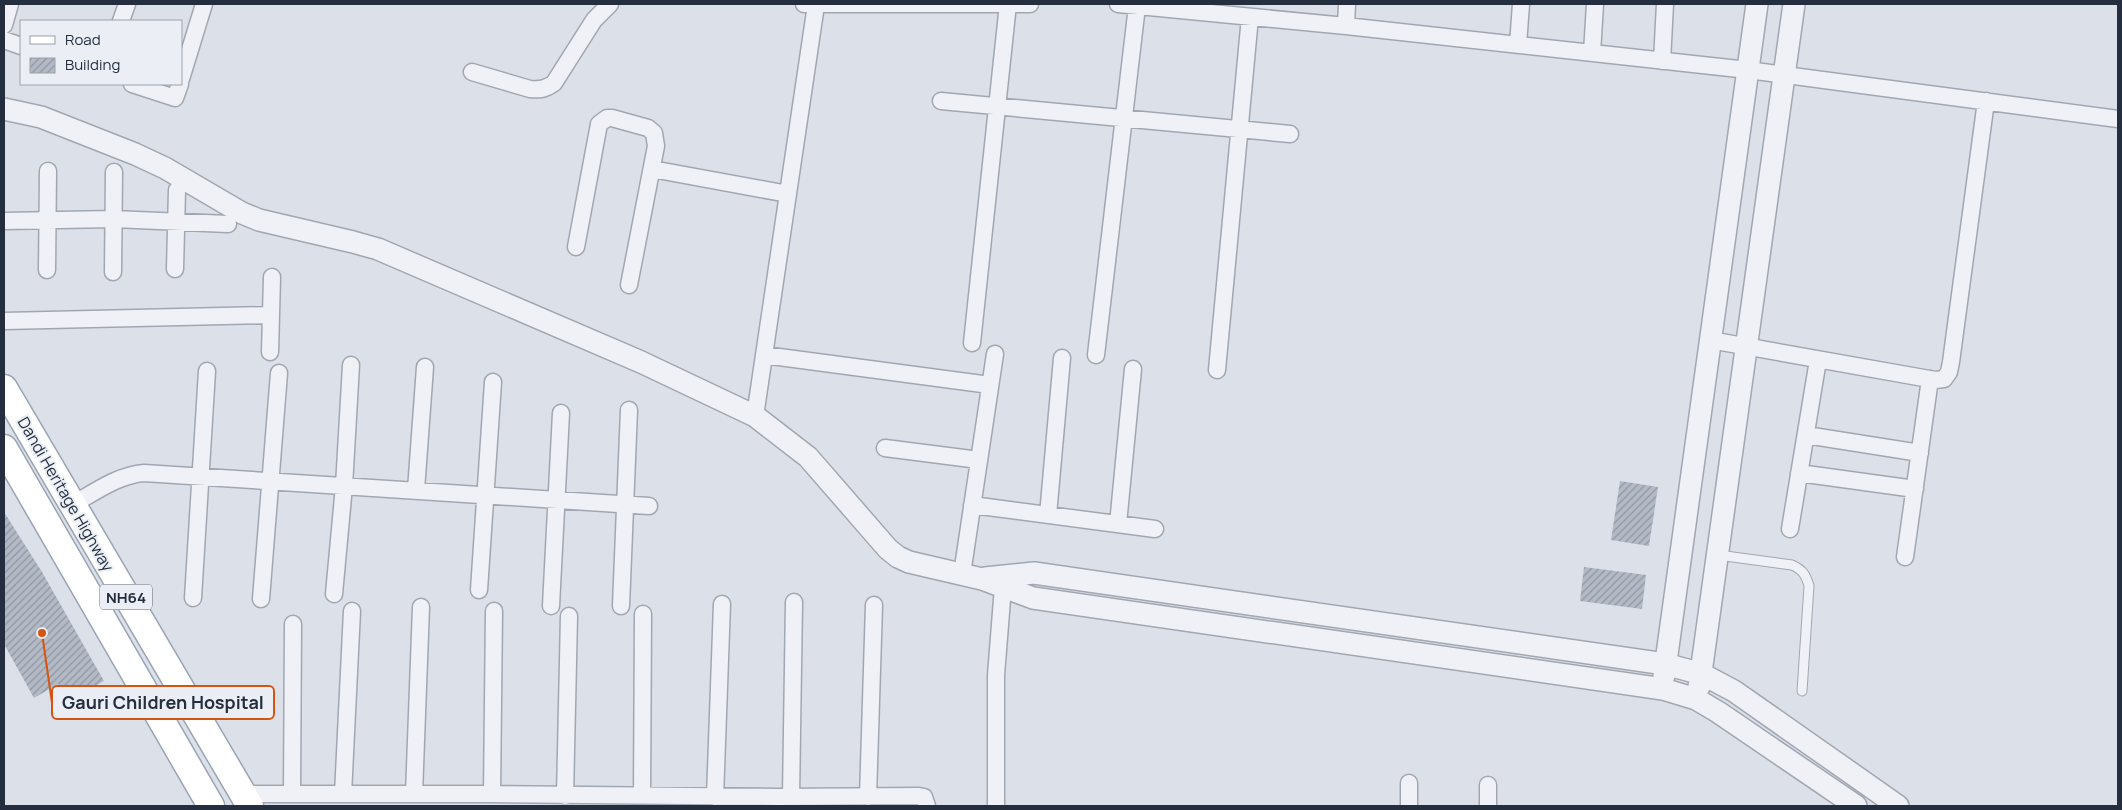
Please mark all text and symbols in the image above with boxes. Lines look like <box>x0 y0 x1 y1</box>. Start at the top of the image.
legend <box>20 20 182 85</box>
text: Road <box>65 29 101 50</box>
text: Building <box>65 54 120 75</box>
street label: Dandi Heritage Highway <box>13 413 120 576</box>
road number: NH64 <box>100 584 152 610</box>
callout: Gauri Children Hospital <box>52 686 274 719</box>
text: Gauri Children Hospital <box>62 690 264 714</box>

